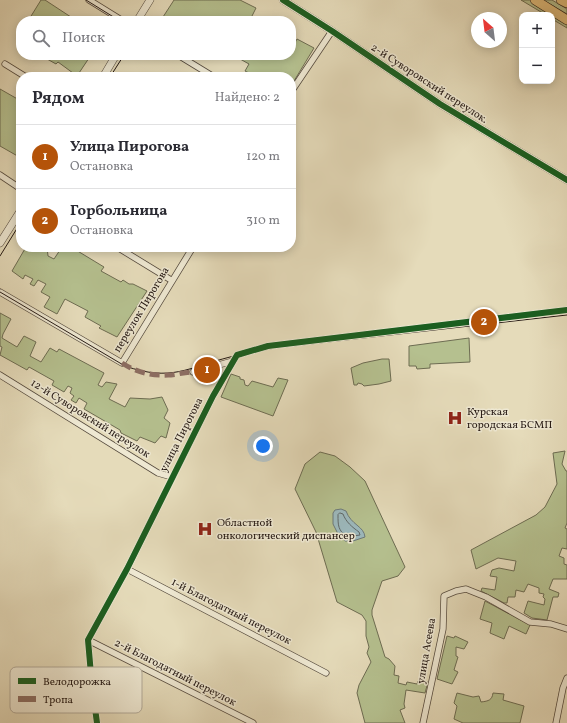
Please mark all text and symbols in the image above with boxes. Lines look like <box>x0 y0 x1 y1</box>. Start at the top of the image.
north arrow <box>471 12 507 48</box>
map controls <box>519 12 555 84</box>
button: + <box>519 12 555 48</box>
search box <box>16 16 296 60</box>
icon: search <box>30 27 52 49</box>
text: Поиск <box>62 28 105 49</box>
street label: 2-й Суворовский переулок. <box>368 41 491 128</box>
button: − <box>519 48 555 84</box>
text: Рядом <box>32 87 85 110</box>
text: Найдено: 2 <box>215 89 280 107</box>
text: Улица Пирогова <box>70 137 189 158</box>
text: 1 <box>42 148 48 166</box>
text: 120 m <box>246 148 280 166</box>
text: Остановка <box>70 158 133 176</box>
text: Горбольница <box>70 201 168 222</box>
text: 2 <box>42 212 48 230</box>
text: 310 m <box>246 212 280 230</box>
text: Остановка <box>70 222 133 240</box>
street label: переулок Пирогова <box>111 264 174 356</box>
pin: 2 <box>471 307 497 337</box>
pin: 1 <box>194 355 220 385</box>
street label: 12-й Суворовский переулок <box>27 376 153 462</box>
street label: улица Пирогова <box>157 395 207 475</box>
place label: Курская городская БСМП <box>467 405 552 433</box>
hospital icon: Курская городская БСМП <box>446 409 464 427</box>
your location <box>253 436 273 456</box>
place label: Областной онкологический диспансер <box>217 516 355 544</box>
hospital icon: Областной онкологический диспансер <box>196 520 214 538</box>
street label: 1-й Благодатный переулок <box>168 575 294 649</box>
street label: улица Асеева <box>414 616 440 685</box>
street label: 2-й Благодатный переулок <box>112 636 239 710</box>
legend <box>10 667 142 713</box>
text: Велодорожка <box>43 675 112 690</box>
text: Тропа <box>43 693 74 708</box>

